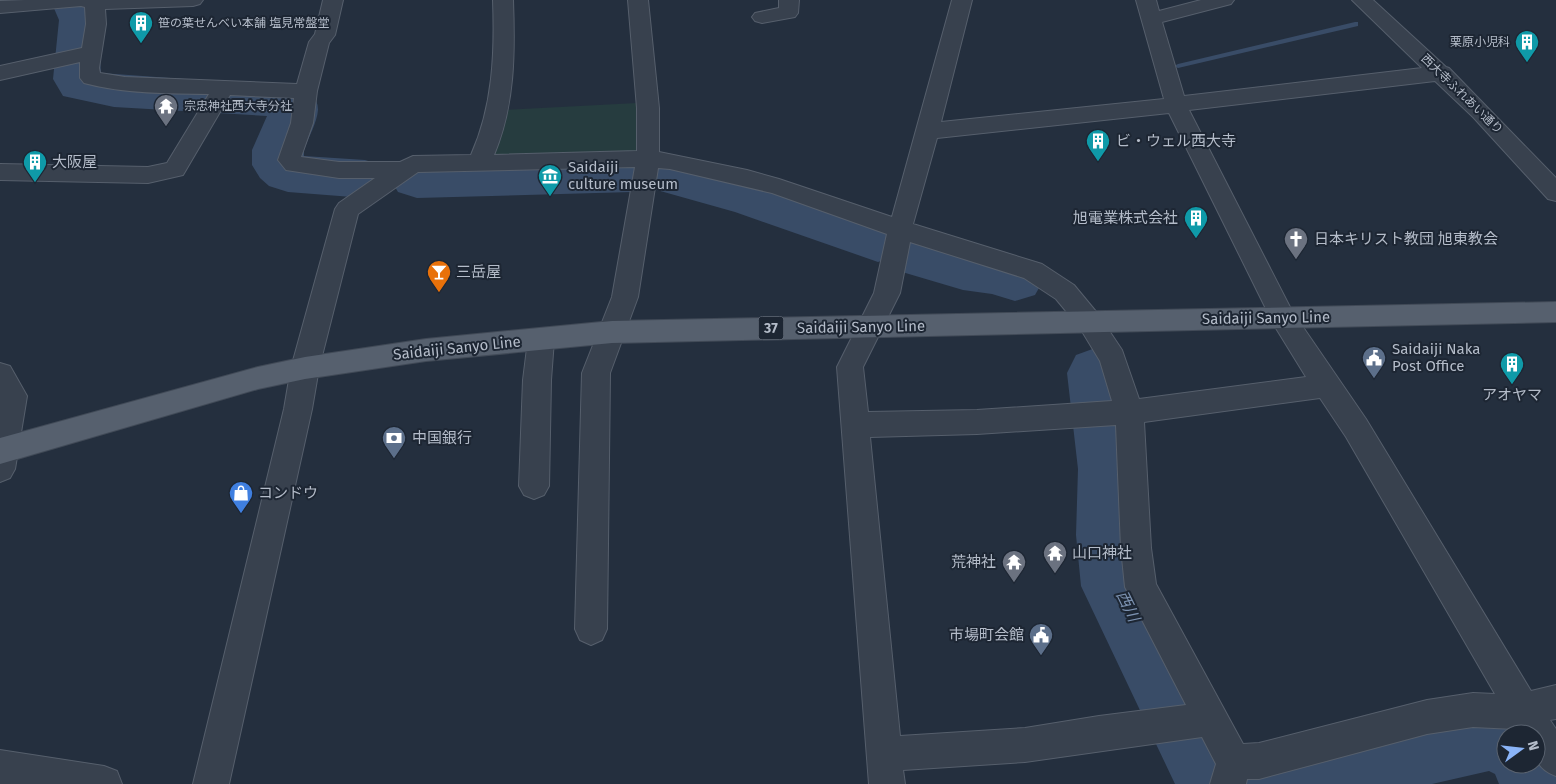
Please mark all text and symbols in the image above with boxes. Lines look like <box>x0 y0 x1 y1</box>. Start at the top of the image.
building icon: 笹の葉せんべい本舗 塩見常盤堂 <box>128 10 154 44</box>
place label: 笹の葉せんべい本舗 塩見常盤堂 <box>158 16 329 30</box>
building icon: 栗原小児科 <box>1514 29 1540 63</box>
place label: 栗原小児科 <box>1450 35 1510 49</box>
street label: 西大寺ふれあい通り <box>1418 51 1506 137</box>
temple icon: 宗忠神社西大寺分社 <box>153 93 179 127</box>
place label: 宗忠神社西大寺分社 <box>184 99 292 113</box>
building icon: ビ・ウェル西大寺 <box>1085 128 1111 162</box>
place label: ビ・ウェル西大寺 <box>1116 132 1236 150</box>
building icon: 大阪屋 <box>22 149 48 183</box>
place label: 大阪屋 <box>52 153 97 171</box>
place label: Saidaiji culture museum <box>568 158 678 193</box>
museum icon: Saidaiji culture museum <box>537 163 563 197</box>
building icon: 旭電業株式会社 <box>1183 205 1209 239</box>
place label: 旭電業株式会社 <box>1073 209 1178 227</box>
church icon: 日本キリスト教団 旭東教会 <box>1283 226 1309 260</box>
place label: 日本キリスト教団 旭東教会 <box>1314 230 1498 248</box>
bar icon: 三岳屋 <box>426 259 452 293</box>
place label: 三岳屋 <box>456 263 501 281</box>
street label: Saidaiji Sanyo Line <box>1202 308 1330 328</box>
road number: 37 <box>758 316 784 339</box>
street label: Saidaiji Sanyo Line <box>797 317 925 337</box>
street label: Saidaiji Sanyo Line <box>392 332 522 364</box>
place label: Saidaiji Naka Post Office <box>1392 340 1480 375</box>
public building icon: Saidaiji Naka Post Office <box>1361 345 1387 379</box>
building icon: アオヤマ <box>1499 351 1525 385</box>
place label: アオヤマ <box>1482 386 1542 404</box>
bank icon: 中国銀行 <box>381 425 407 459</box>
place label: 中国銀行 <box>412 429 472 447</box>
shop icon: コンドウ <box>228 480 254 514</box>
place label: コンドウ <box>258 484 318 502</box>
temple icon: 山口神社 <box>1042 540 1068 574</box>
place label: 山口神社 <box>1072 544 1132 562</box>
temple icon: 荒神社 <box>1001 549 1027 583</box>
place label: 荒神社 <box>951 553 996 571</box>
water label: 西川 <box>1112 587 1144 626</box>
public building icon: 市場町会館 <box>1028 622 1054 656</box>
place label: 市場町会館 <box>949 626 1024 644</box>
north arrow <box>1496 724 1546 774</box>
text: N <box>1524 739 1542 752</box>

